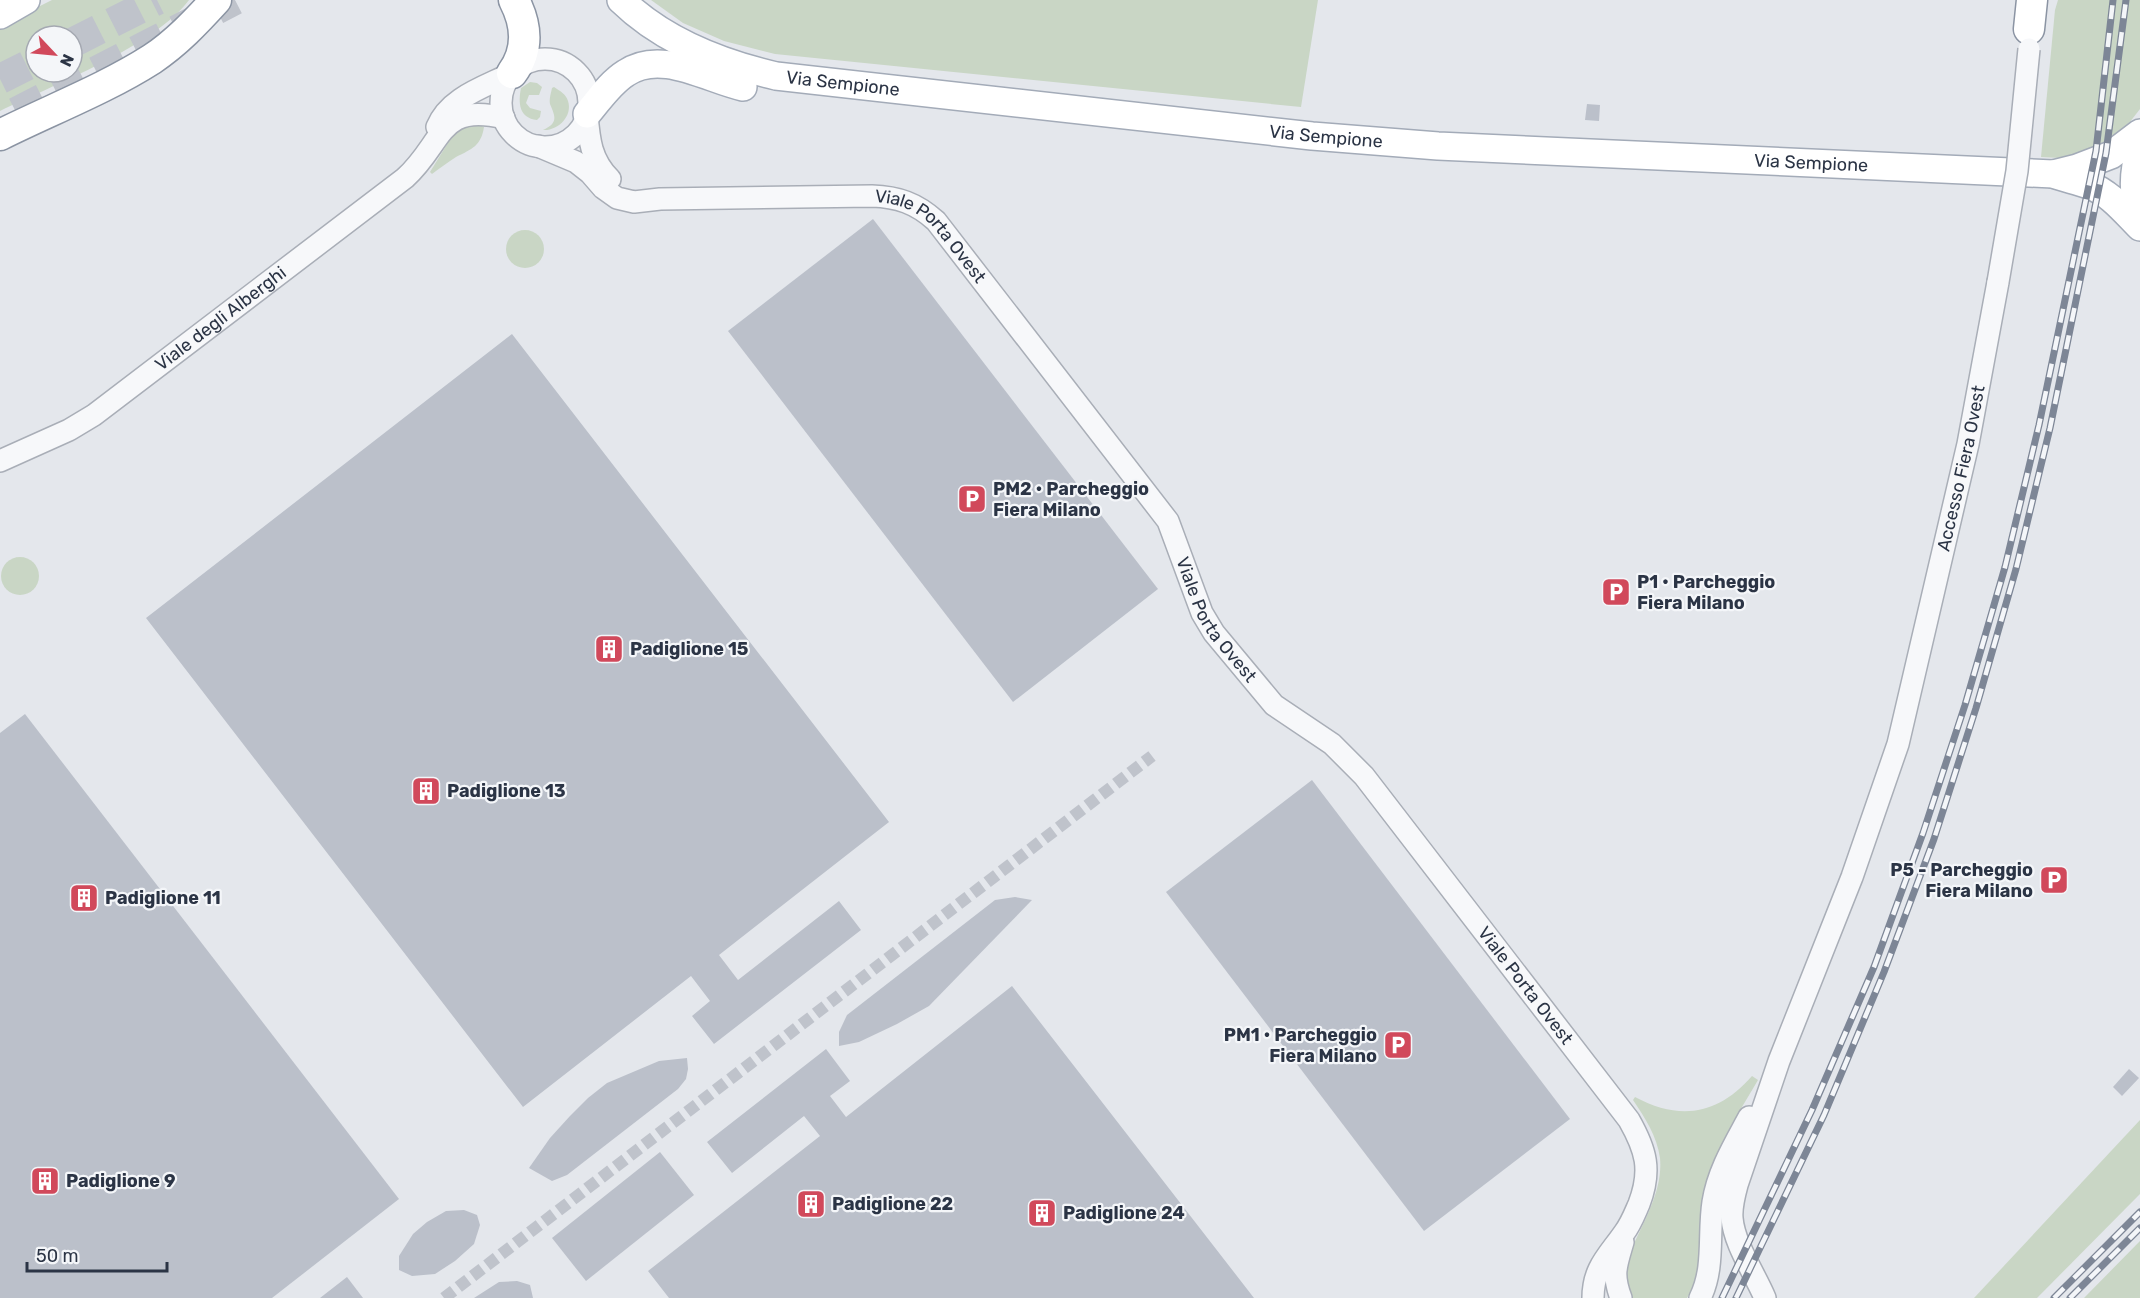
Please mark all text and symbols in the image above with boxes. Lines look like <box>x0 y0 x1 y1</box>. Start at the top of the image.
north arrow <box>24 24 84 84</box>
text: N <box>56 51 78 70</box>
street label: Via Sempione <box>785 66 901 101</box>
street label: Via Sempione <box>1268 120 1384 153</box>
street label: Via Sempione <box>1754 149 1869 177</box>
street label: Viale Porta Ovest <box>874 185 991 287</box>
street label: Viale degli Alberghi <box>151 262 291 375</box>
street label: Accesso Fiera Ovest <box>1932 384 1990 553</box>
place label: PM2 • Parcheggio Fiera Milano <box>993 478 1149 521</box>
parking icon: PM2 • Parcheggio Fiera Milano <box>956 483 988 515</box>
street label: Viale Porta Ovest <box>1171 554 1261 687</box>
place label: P1 • Parcheggio Fiera Milano <box>1637 571 1775 614</box>
parking icon: P1 • Parcheggio Fiera Milano <box>1600 576 1632 608</box>
building icon: Padiglione 15 <box>593 633 625 665</box>
place label: Padiglione 15 <box>630 638 748 660</box>
building icon: Padiglione 13 <box>410 775 442 807</box>
place label: Padiglione 13 <box>447 780 566 802</box>
place label: P5 - Parcheggio Fiera Milano <box>1890 859 2033 902</box>
parking icon: P5 - Parcheggio Fiera Milano <box>2038 864 2070 896</box>
building icon: Padiglione 11 <box>68 882 100 914</box>
place label: Padiglione 11 <box>105 887 221 909</box>
street label: Viale Porta Ovest <box>1473 922 1578 1049</box>
place label: PM1 • Parcheggio Fiera Milano <box>1224 1024 1377 1067</box>
parking icon: PM1 • Parcheggio Fiera Milano <box>1382 1029 1414 1061</box>
building icon: Padiglione 9 <box>29 1165 61 1197</box>
place label: Padiglione 9 <box>66 1170 175 1192</box>
building icon: Padiglione 22 <box>795 1188 827 1220</box>
place label: Padiglione 22 <box>832 1193 953 1215</box>
building icon: Padiglione 24 <box>1026 1197 1058 1229</box>
place label: Padiglione 24 <box>1063 1202 1185 1224</box>
scale bar <box>27 1235 166 1273</box>
text: 50 m <box>36 1245 79 1267</box>

